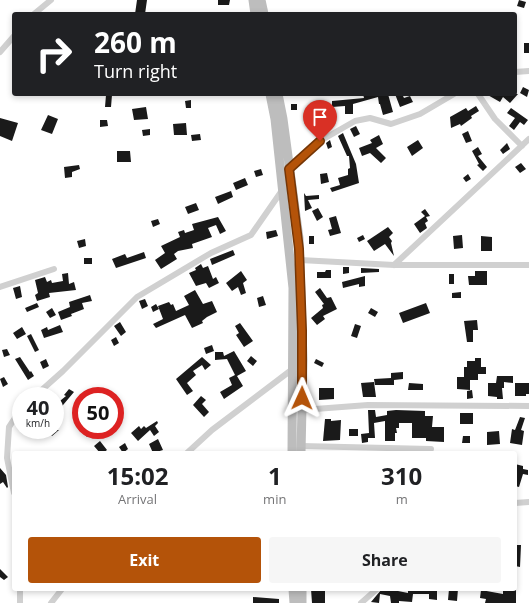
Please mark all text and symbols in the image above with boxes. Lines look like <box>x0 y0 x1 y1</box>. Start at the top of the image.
text: 260 m <box>94 23 177 61</box>
icon: right <box>28 28 80 80</box>
text: Turn right <box>94 59 177 83</box>
pin <box>303 100 337 141</box>
icon: arrive <box>309 106 331 128</box>
position arrow <box>281 377 323 419</box>
speed limit sign: 50 <box>72 387 124 439</box>
text: 40 <box>27 394 49 421</box>
text: km/h <box>26 416 50 430</box>
text: 15:02 <box>107 459 168 492</box>
text: 1 <box>268 459 282 492</box>
text: 310 <box>381 459 422 492</box>
text: Arrival <box>118 490 157 508</box>
text: min <box>263 490 286 508</box>
text: m <box>396 490 408 508</box>
button: Exit <box>28 537 261 583</box>
button: Share <box>269 537 501 583</box>

